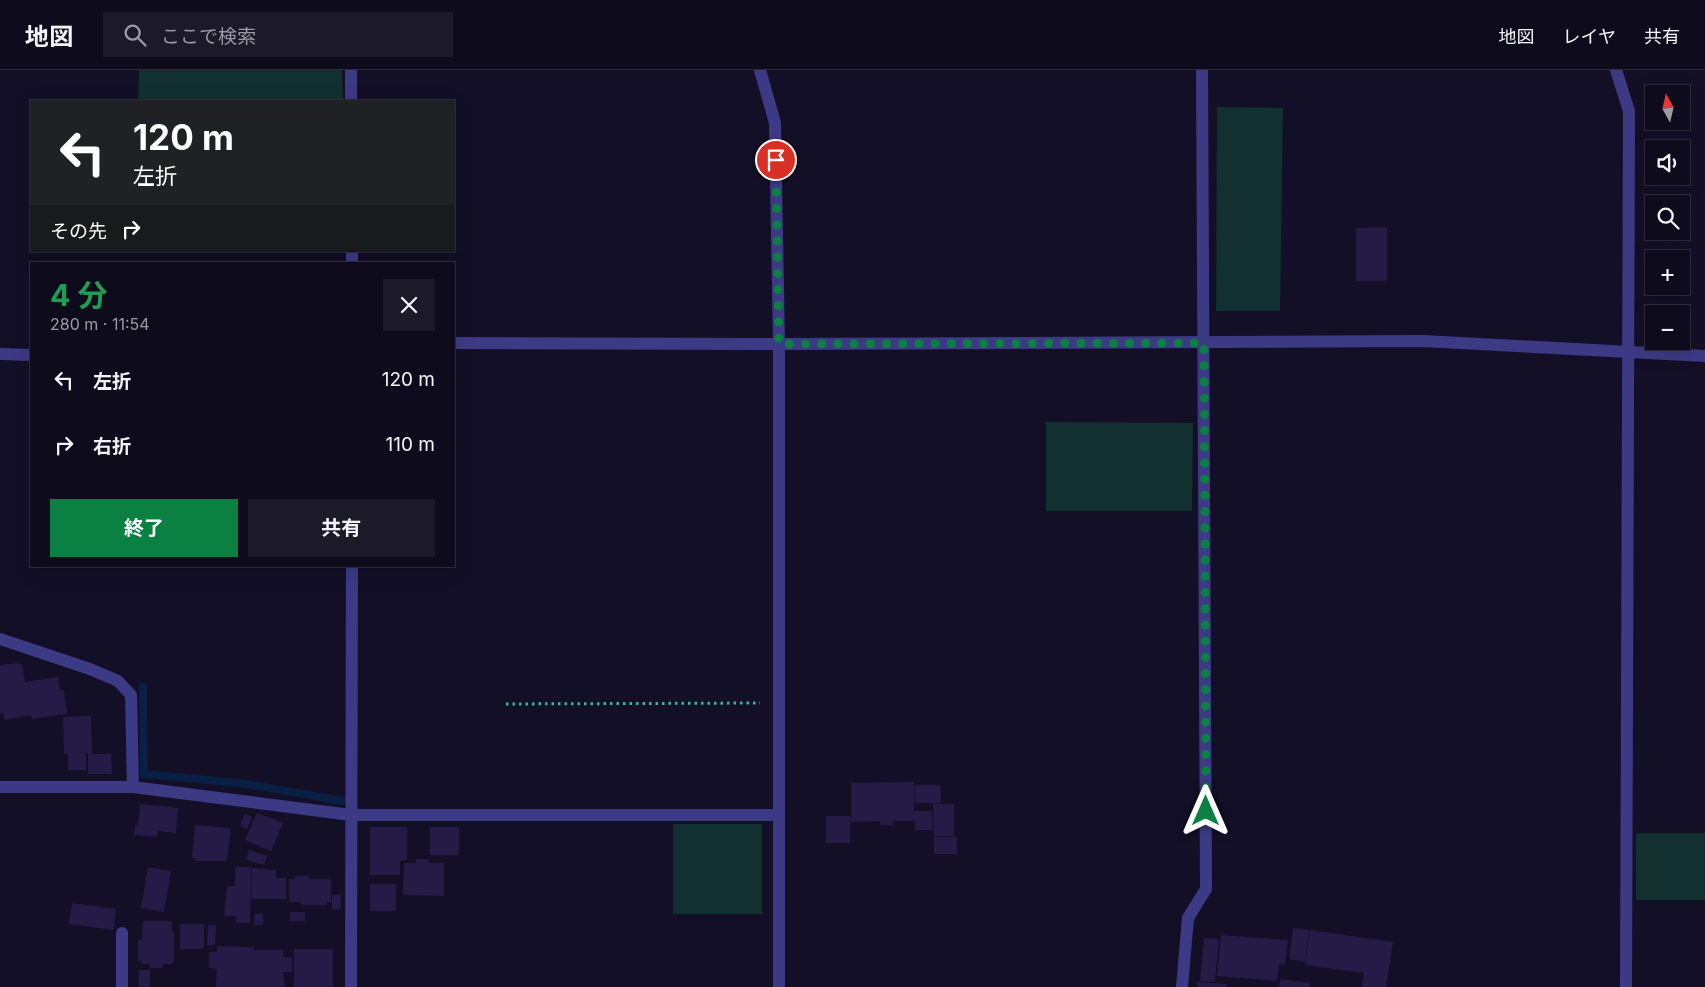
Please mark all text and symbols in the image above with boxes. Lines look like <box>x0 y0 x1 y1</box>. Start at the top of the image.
search box <box>103 12 453 57</box>
icon: search <box>121 21 149 49</box>
text: 地図 <box>25 22 73 51</box>
text: ここで検索 <box>161 25 256 48</box>
text: 地図 <box>1499 26 1535 47</box>
text: レイヤ <box>1563 26 1616 47</box>
text: 共有 <box>1644 26 1680 47</box>
north arrow <box>1645 85 1690 130</box>
map controls <box>1645 85 1690 350</box>
text: 120 m <box>133 116 234 158</box>
icon: left <box>50 120 115 185</box>
pin <box>755 139 797 181</box>
button: sound <box>1645 140 1690 185</box>
icon: arrive <box>762 146 790 174</box>
text: 左折 <box>133 163 177 189</box>
button: search <box>1645 195 1690 240</box>
icon: right <box>117 215 145 243</box>
text: その先 <box>50 220 107 243</box>
button: + <box>1645 250 1690 295</box>
text: 4 分 <box>50 277 107 313</box>
button: close <box>383 279 435 331</box>
button: − <box>1645 305 1690 350</box>
text: 280 m · 11:54 <box>50 314 150 334</box>
icon: left <box>50 366 78 394</box>
text: 120 m <box>382 368 435 391</box>
text: 左折 <box>93 370 131 393</box>
icon: right <box>50 431 78 459</box>
text: 110 m <box>386 433 435 456</box>
text: 右折 <box>93 435 131 458</box>
button: 終了 <box>50 499 238 557</box>
button: 共有 <box>248 499 435 557</box>
position arrow <box>1179 784 1231 836</box>

